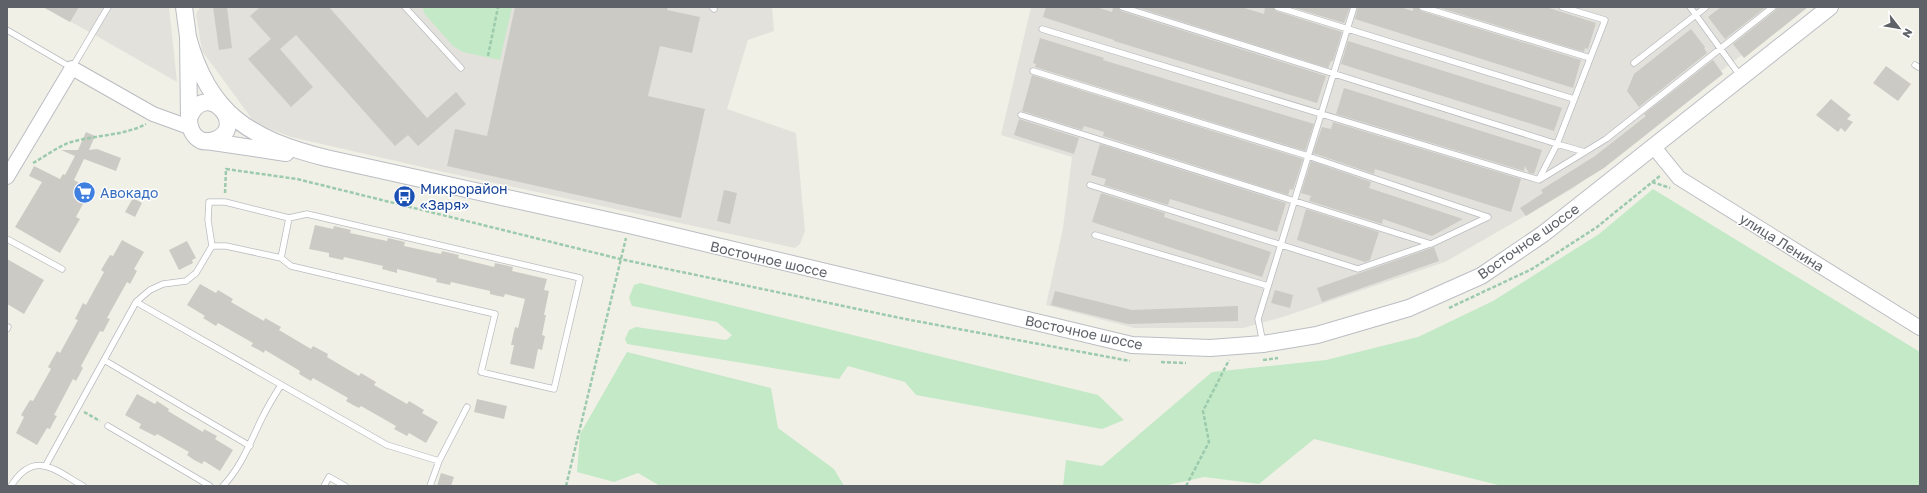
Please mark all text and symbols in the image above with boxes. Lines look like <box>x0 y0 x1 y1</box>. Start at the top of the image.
north arrow <box>1879 8 1919 48</box>
text: N <box>1900 26 1916 40</box>
supermarket icon: Авокадо <box>71 179 97 205</box>
place label: Микрорайон «Заря» <box>420 180 508 213</box>
bus stop icon: Микрорайон «Заря» <box>391 183 417 209</box>
place label: Авокадо <box>100 184 158 201</box>
street label: Восточное шоссе <box>1474 200 1582 282</box>
street label: улица Ленина <box>1737 209 1827 275</box>
street label: Восточное шоссе <box>709 237 829 281</box>
street label: Восточное шоссе <box>1024 311 1144 353</box>

